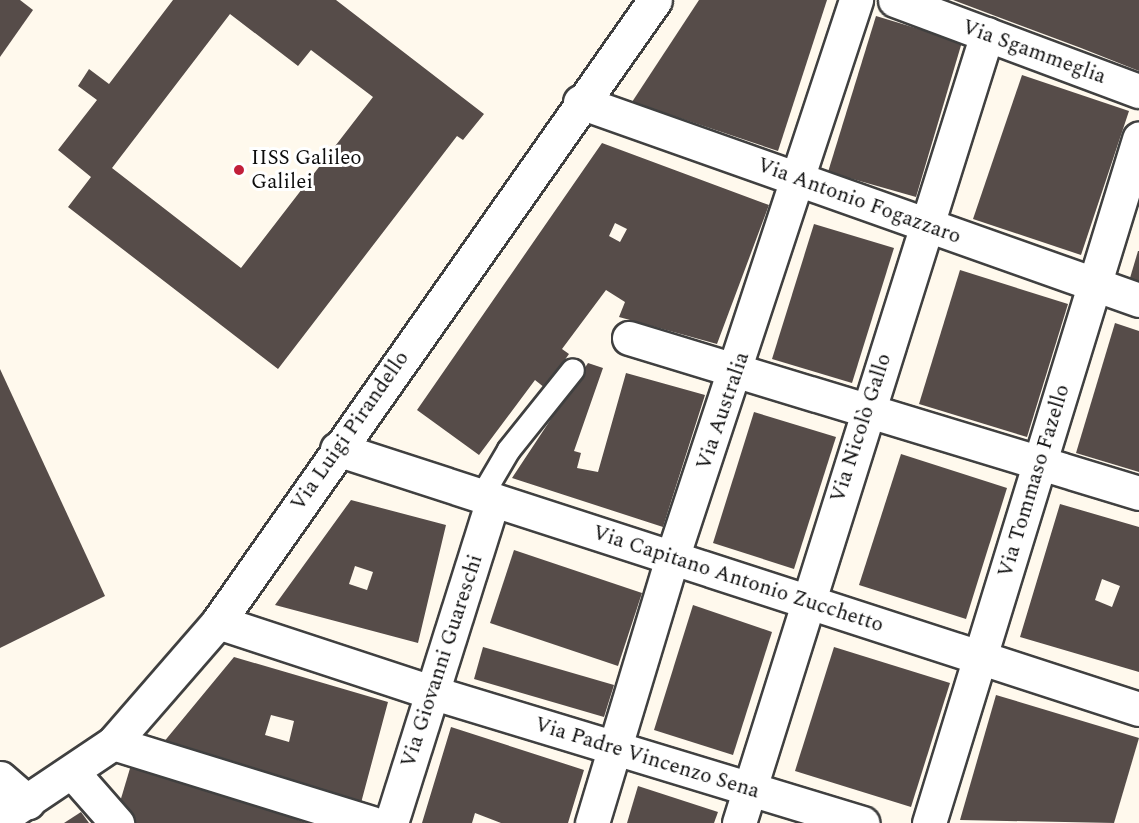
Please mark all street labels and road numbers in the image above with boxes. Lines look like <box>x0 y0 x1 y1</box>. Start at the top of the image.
street label: Via Sgammeglia <box>959 14 1109 90</box>
street label: Via Antonio Fogazzaro <box>754 152 964 250</box>
street label: Via Luigi Pirandello <box>285 346 415 516</box>
street label: Via Australia <box>691 349 755 473</box>
street label: Via Nicolò Gallo <box>825 350 897 506</box>
street label: Via Tommaso Fazello <box>993 382 1075 580</box>
street label: Via Capitano Antonio Zucchetto <box>589 520 887 638</box>
street label: Via Giovanni Guareschi <box>396 551 488 771</box>
street label: Via Padre Vincenzo Sena <box>532 712 762 804</box>

